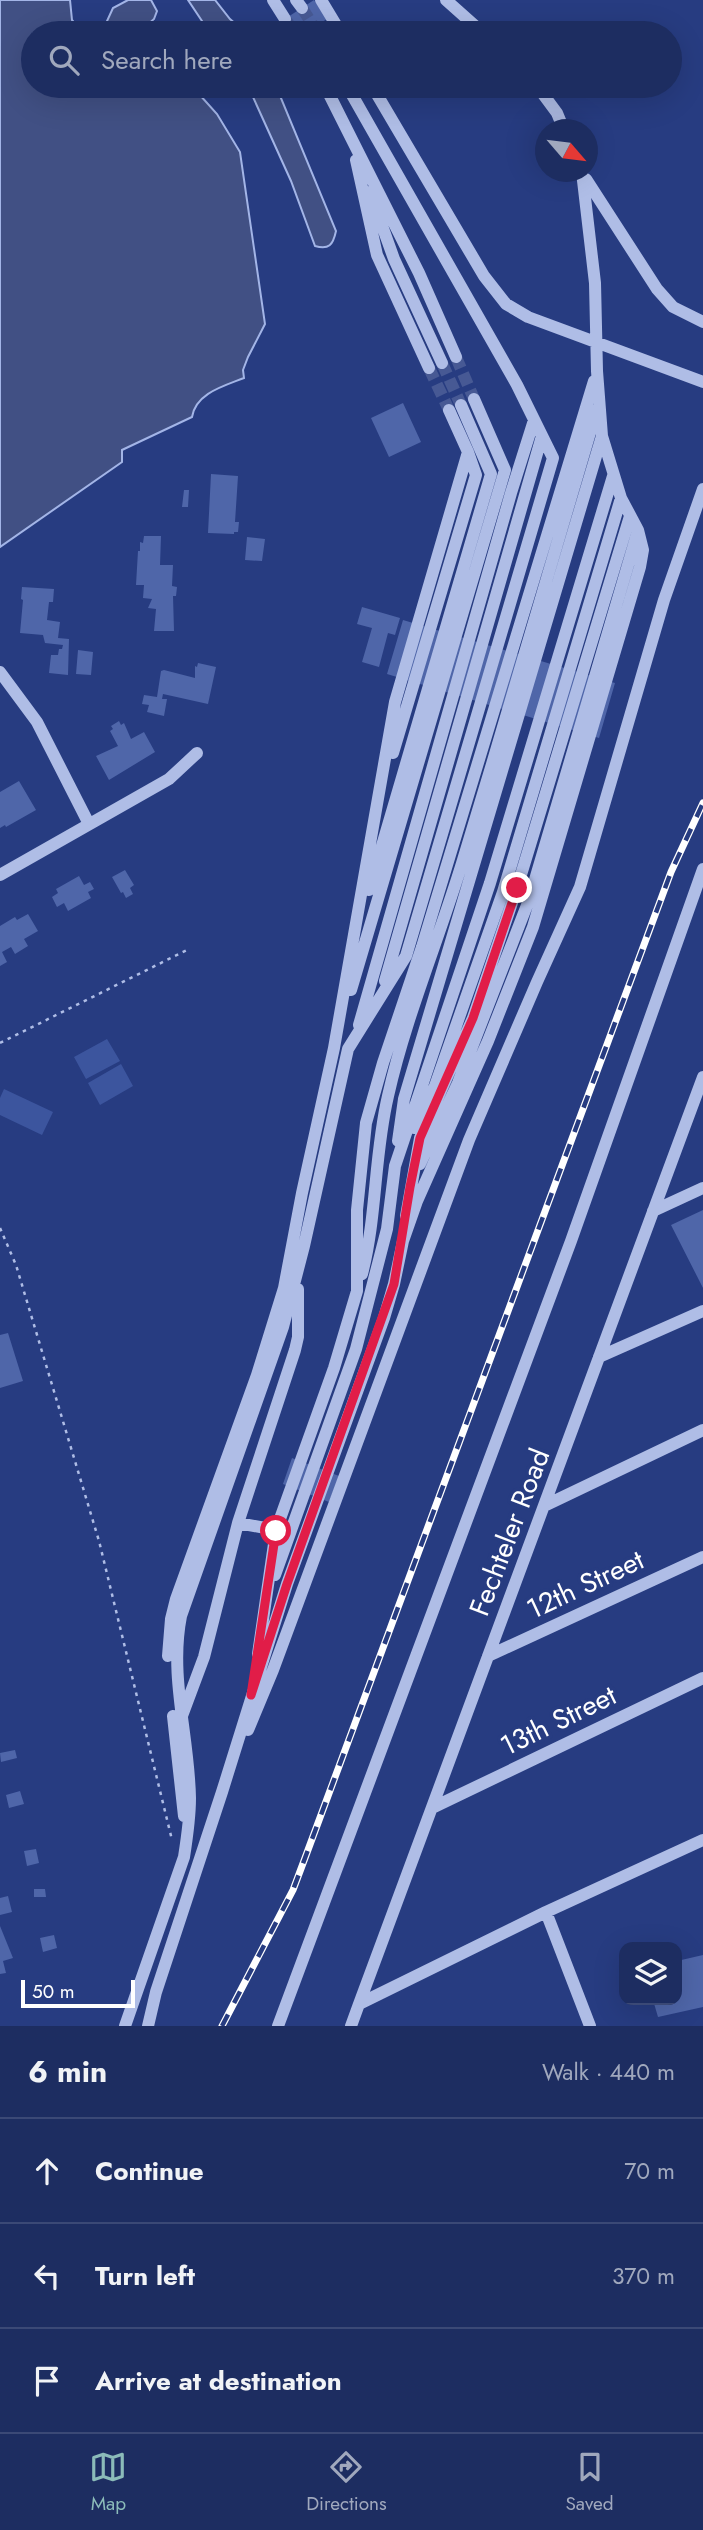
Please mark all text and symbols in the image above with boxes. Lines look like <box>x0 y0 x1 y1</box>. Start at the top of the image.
search box <box>21 21 682 98</box>
icon: search <box>45 41 83 79</box>
text: Search here <box>101 41 233 79</box>
north arrow <box>535 119 598 182</box>
route end <box>501 872 532 903</box>
street label: Fechteler Road <box>459 1443 560 1622</box>
route start <box>260 1515 291 1546</box>
street label: 12th Street <box>520 1539 651 1629</box>
street label: 13th Street <box>493 1675 623 1766</box>
map controls <box>619 1942 682 2005</box>
button: layers <box>619 1942 682 2005</box>
scale bar <box>21 1977 135 2009</box>
text: 50 m <box>32 1978 75 2005</box>
text: 6 min <box>28 2050 107 2093</box>
text: Walk · 440 m <box>542 2055 675 2089</box>
icon: ahead <box>28 2152 66 2190</box>
text: Continue <box>95 2152 204 2190</box>
text: 70 m <box>624 2154 675 2188</box>
icon: left <box>28 2257 66 2295</box>
text: Turn left <box>95 2257 195 2295</box>
text: 370 m <box>612 2259 675 2293</box>
icon: arrive <box>28 2362 66 2400</box>
text: Arrive at destination <box>95 2362 342 2400</box>
tab: Map <box>89 2448 127 2517</box>
tab: Directions <box>306 2448 387 2517</box>
tab: Saved <box>565 2448 614 2517</box>

